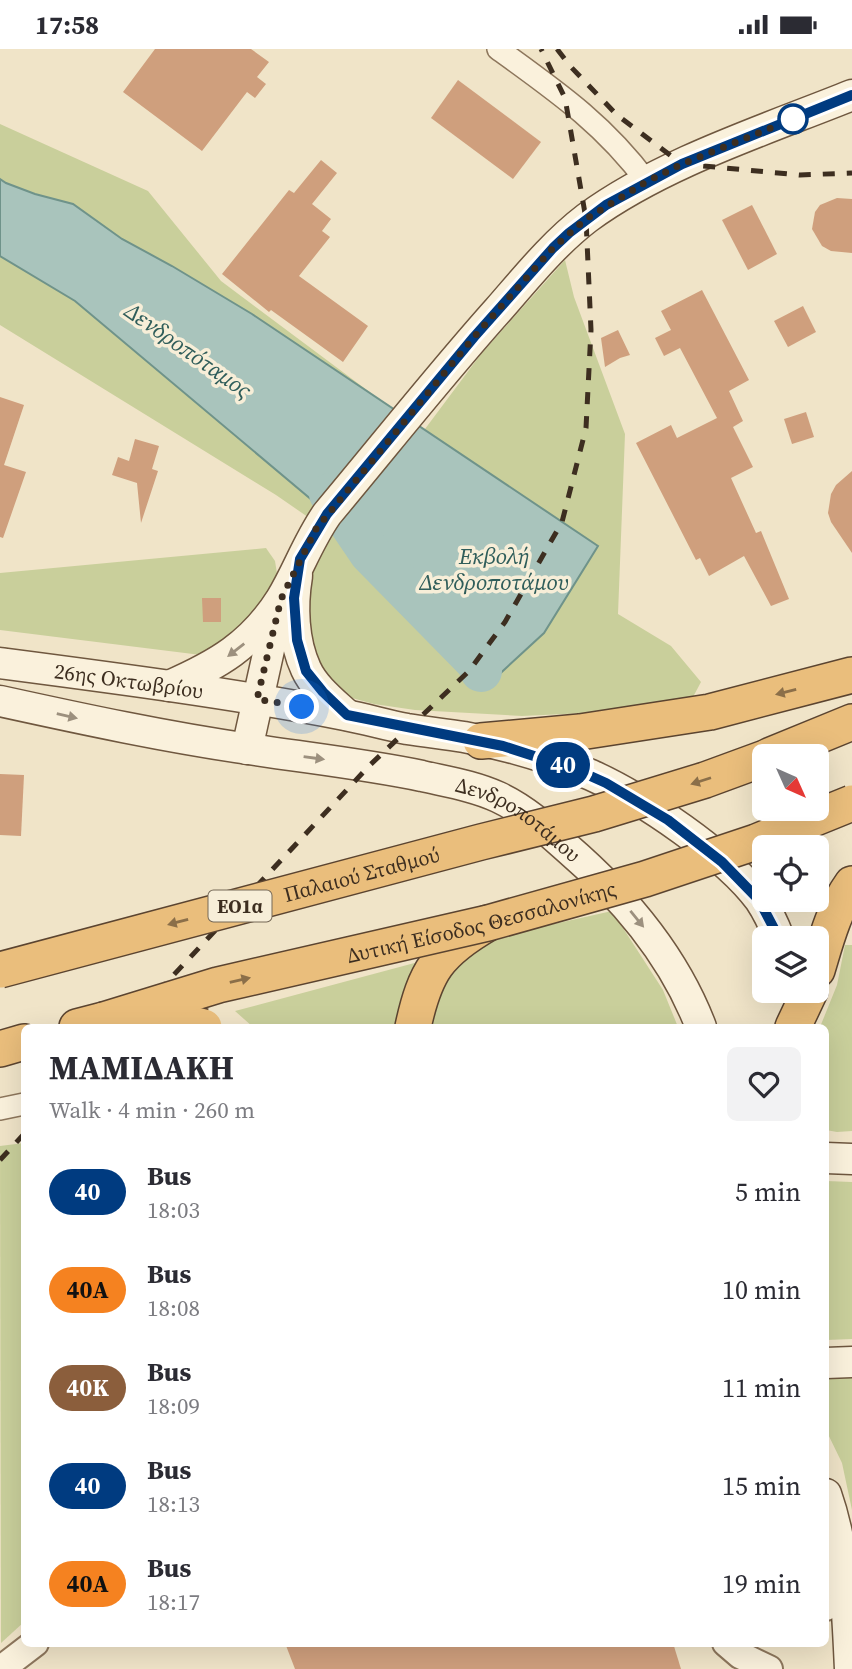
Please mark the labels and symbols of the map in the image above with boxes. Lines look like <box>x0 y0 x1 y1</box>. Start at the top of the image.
unlabelled marker <box>778 104 808 134</box>
water label: Δενδροπόταμος <box>117 294 259 406</box>
water label: Εκβολή Δενδροποτάμου <box>418 540 569 598</box>
one-way arrow <box>228 642 246 657</box>
street label: 26ης Οκτωβρίου <box>53 656 205 705</box>
one-way arrow <box>775 687 797 698</box>
your location <box>284 689 319 724</box>
one-way arrow <box>56 710 78 721</box>
line badge: 40 <box>532 742 594 788</box>
north arrow <box>752 744 830 821</box>
one-way arrow <box>303 753 325 764</box>
street label: Δενδροποτάμου <box>453 769 587 868</box>
one-way arrow <box>690 776 711 787</box>
street label: Παλαιού Σταθμού <box>280 839 443 908</box>
street label: Δυτική Είσοδος Θεσσαλονίκης <box>344 873 619 970</box>
road number: ΕΟ1α <box>208 891 272 921</box>
one-way arrow <box>629 910 644 928</box>
one-way arrow <box>167 918 188 928</box>
one-way arrow <box>229 974 251 985</box>

